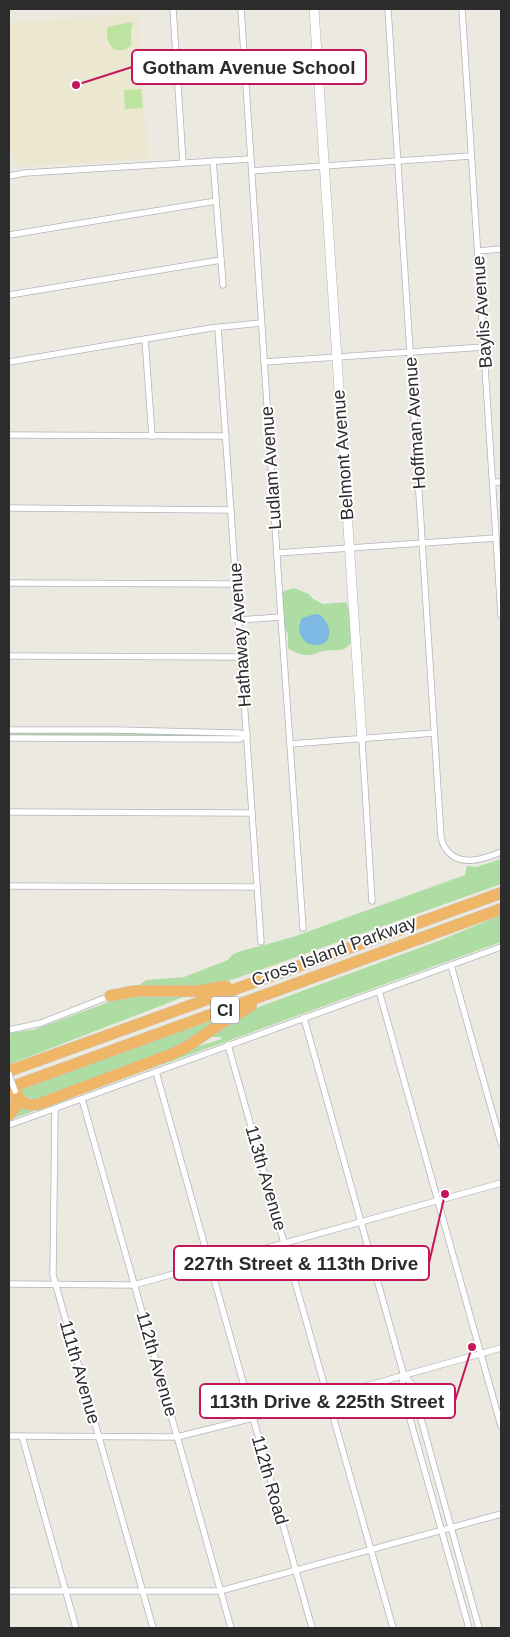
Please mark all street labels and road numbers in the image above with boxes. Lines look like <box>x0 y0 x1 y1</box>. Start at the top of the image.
street label: Baylis Avenue <box>468 255 496 369</box>
street label: Hoffman Avenue <box>400 356 430 490</box>
street label: Belmont Avenue <box>328 389 358 521</box>
street label: Ludlam Avenue <box>257 406 285 530</box>
street label: Hathaway Avenue <box>225 562 255 708</box>
street label: Cross Island Parkway <box>249 912 419 990</box>
road number: CI <box>211 996 239 1024</box>
street label: 113th Avenue <box>241 1123 291 1233</box>
street label: 112th Avenue <box>132 1309 182 1419</box>
street label: 111th Avenue <box>56 1318 104 1426</box>
street label: 112th Road <box>248 1433 292 1527</box>

